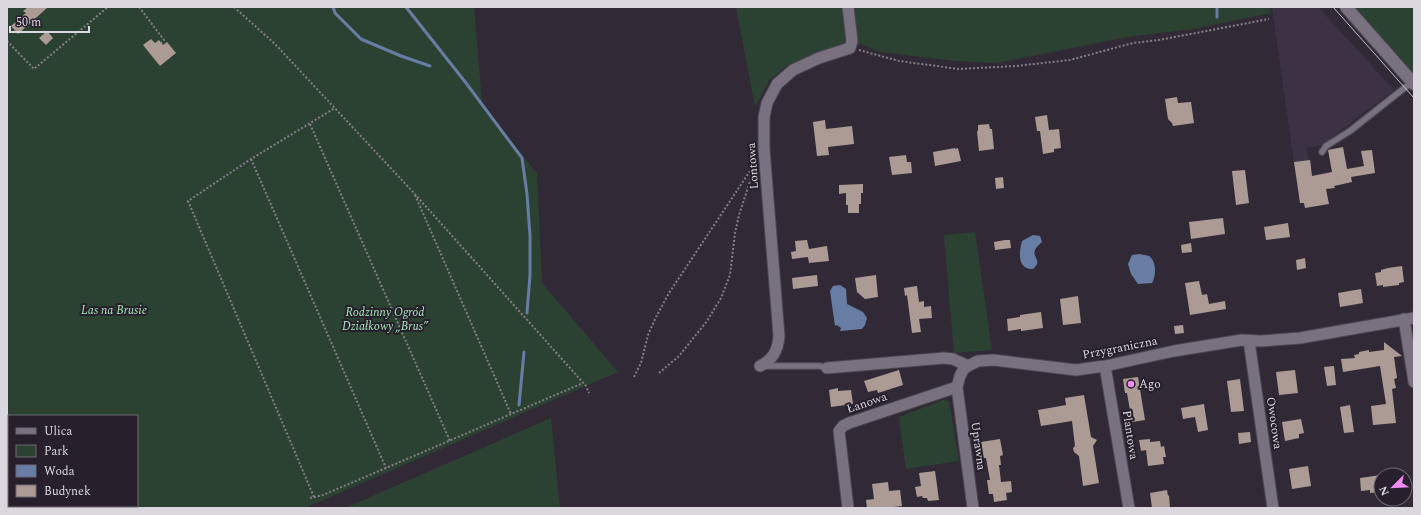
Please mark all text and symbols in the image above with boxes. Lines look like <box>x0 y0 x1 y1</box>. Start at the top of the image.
scale bar <box>10 8 89 34</box>
text: 50 m <box>16 13 41 32</box>
street label: Lontowa <box>742 142 764 190</box>
park label: Las na Brusie <box>81 301 147 320</box>
park label: Rodzinny Ogród Działkowy „Brus” <box>342 303 429 336</box>
street label: Przygraniczna <box>1081 331 1159 365</box>
place label: Ago <box>1139 375 1161 394</box>
marker: Ago <box>1126 379 1136 389</box>
street label: Łanowa <box>844 387 890 419</box>
street label: Owocowa <box>1261 396 1287 451</box>
street label: Plantowa <box>1117 409 1143 461</box>
legend <box>8 415 138 507</box>
street label: Uprawna <box>965 420 991 472</box>
text: Ulica <box>44 422 73 441</box>
text: Park <box>44 442 69 461</box>
text: Woda <box>44 462 75 481</box>
north arrow <box>1373 467 1413 507</box>
text: Budynek <box>44 482 91 501</box>
text: N <box>1375 483 1394 498</box>

